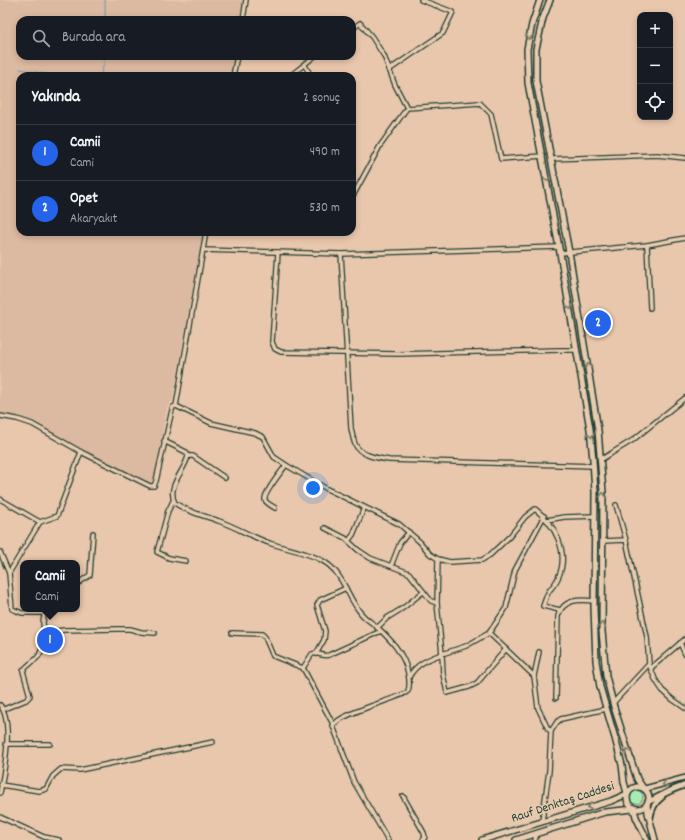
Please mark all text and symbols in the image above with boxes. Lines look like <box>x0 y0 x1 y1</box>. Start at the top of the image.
map controls <box>637 12 673 120</box>
button: + <box>637 12 673 48</box>
search box <box>16 16 356 60</box>
icon: search <box>30 27 52 49</box>
text: Burada ara <box>62 27 125 49</box>
one-way arrow <box>525 34 534 40</box>
button: − <box>637 48 673 84</box>
button: locate <box>637 84 673 120</box>
text: Yakında <box>32 86 80 110</box>
text: 2 sonuç <box>303 89 340 108</box>
text: Camii <box>70 132 100 154</box>
text: 1 <box>44 143 46 162</box>
text: 490 m <box>310 143 340 162</box>
text: Cami <box>70 154 94 173</box>
one-way arrow <box>542 176 551 182</box>
text: Opet <box>70 188 98 210</box>
text: 2 <box>42 199 48 218</box>
text: 530 m <box>309 199 340 218</box>
text: Akaryakıt <box>70 210 117 229</box>
one-way arrow <box>565 304 573 310</box>
pin: 2 <box>585 308 611 338</box>
one-way arrow <box>584 363 593 370</box>
one-way arrow <box>586 432 595 438</box>
your location <box>303 478 323 498</box>
one-way arrow <box>599 492 607 498</box>
popup <box>20 560 80 612</box>
text: Camii <box>35 566 65 588</box>
text: Cami <box>35 588 59 607</box>
one-way arrow <box>598 622 606 628</box>
pin: 1 <box>37 625 63 655</box>
one-way arrow <box>625 749 633 756</box>
street label: Rauf Denktaş Caddesi <box>509 777 617 829</box>
one-way arrow <box>662 779 669 788</box>
one-way arrow <box>587 802 594 811</box>

